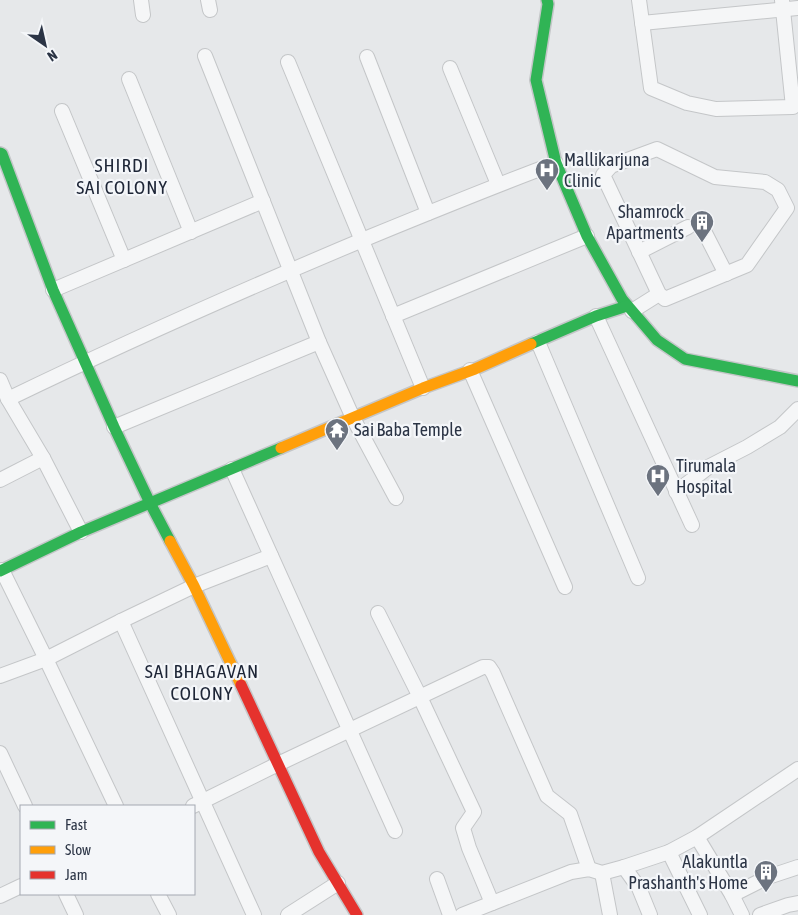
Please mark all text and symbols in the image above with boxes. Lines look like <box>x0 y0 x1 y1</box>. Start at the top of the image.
north arrow <box>20 20 70 70</box>
text: N <box>44 47 60 65</box>
place label: Mallikarjuna Clinic <box>564 149 650 191</box>
district label: SHIRDI SAI COLONY <box>76 154 168 198</box>
hospital icon: Mallikarjuna Clinic <box>534 157 560 191</box>
place label: Shamrock Apartments <box>607 201 684 243</box>
building icon: Shamrock Apartments <box>689 209 715 243</box>
temple icon: Sai Baba Temple <box>324 417 350 451</box>
place label: Sai Baba Temple <box>354 419 462 440</box>
place label: Tirumala Hospital <box>676 455 736 497</box>
hospital icon: Tirumala Hospital <box>645 463 671 497</box>
district label: SAI BHAGAVAN COLONY <box>145 660 259 704</box>
legend <box>20 805 195 895</box>
text: Fast <box>65 816 87 833</box>
text: Slow <box>65 841 91 858</box>
place label: Alakuntla Prashanth's Home <box>628 851 748 893</box>
building icon: Alakuntla Prashanth's Home <box>753 859 779 893</box>
text: Jam <box>65 866 88 883</box>

